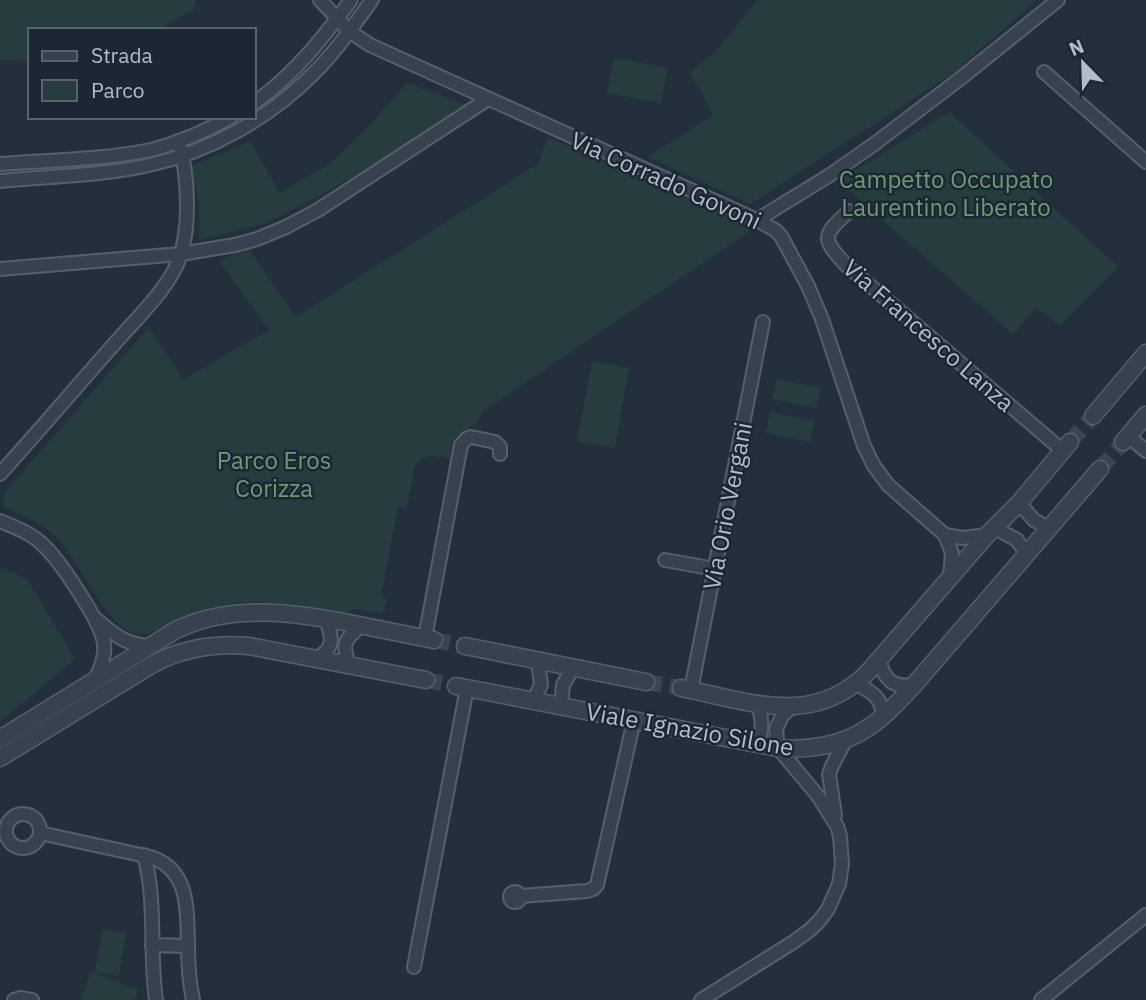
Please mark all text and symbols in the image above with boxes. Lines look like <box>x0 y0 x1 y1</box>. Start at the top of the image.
legend <box>28 28 256 119</box>
north arrow <box>1048 28 1118 98</box>
text: N <box>1065 34 1087 61</box>
text: Strada <box>91 41 153 69</box>
text: Parco <box>91 76 145 104</box>
street label: Via Corrado Govoni <box>566 124 766 236</box>
park label: Campetto Occupato Laurentino Liberato <box>839 163 1053 223</box>
street label: Via Francesco Lanza <box>836 252 1022 419</box>
street label: Via Orio Vergani <box>695 419 759 593</box>
park label: Parco Eros Corizza <box>217 444 331 504</box>
street label: Viale Ignazio Silone <box>584 695 796 763</box>

